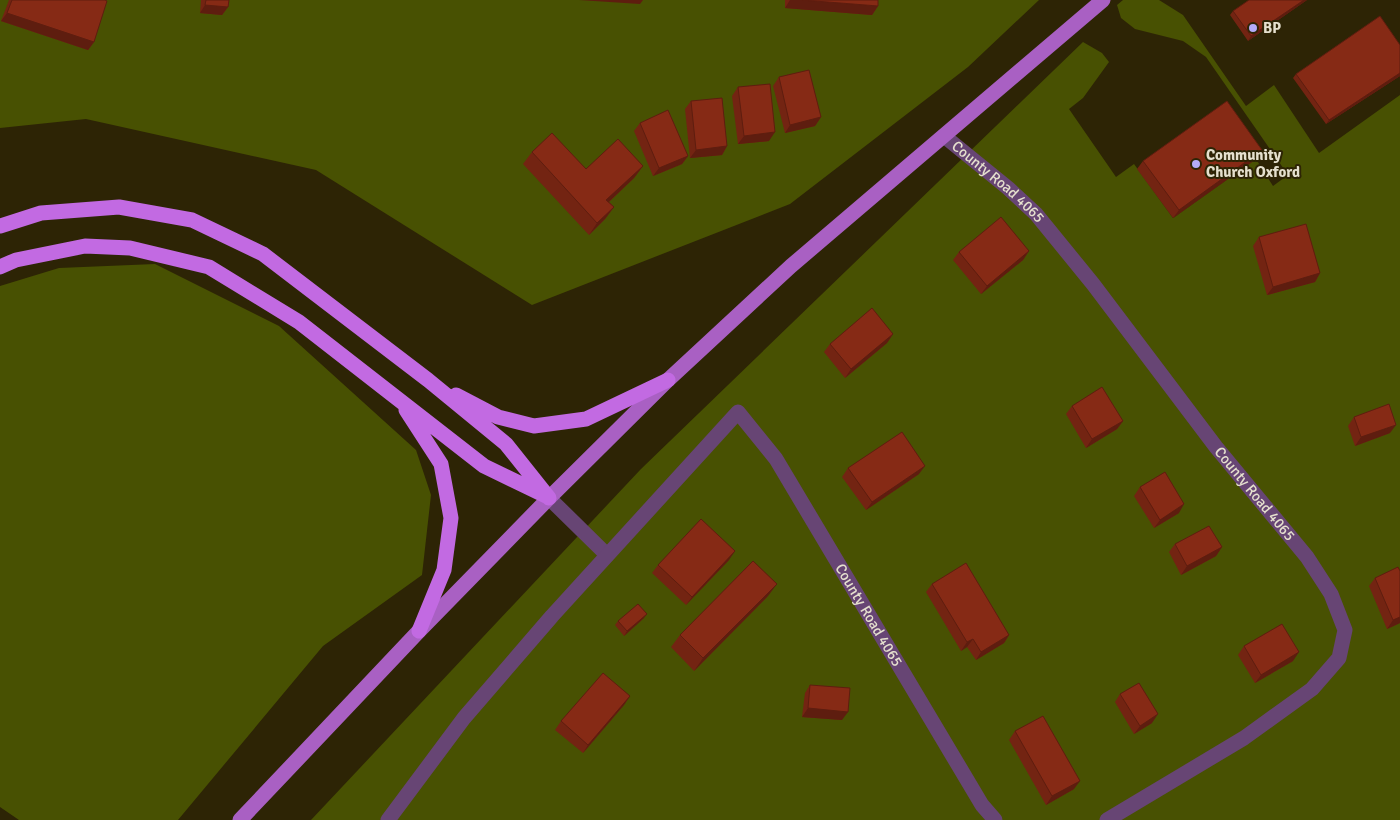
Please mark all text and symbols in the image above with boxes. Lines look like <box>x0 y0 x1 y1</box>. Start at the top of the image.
place label: BP <box>1263 19 1281 37</box>
marker: BP <box>1247 22 1259 34</box>
street label: County Road 4065 <box>948 137 1048 226</box>
place label: Community Church Oxford <box>1206 146 1300 181</box>
marker: Community Church Oxford <box>1190 158 1202 170</box>
street label: County Road 4065 <box>1211 443 1299 545</box>
street label: County Road 4065 <box>831 560 906 670</box>

